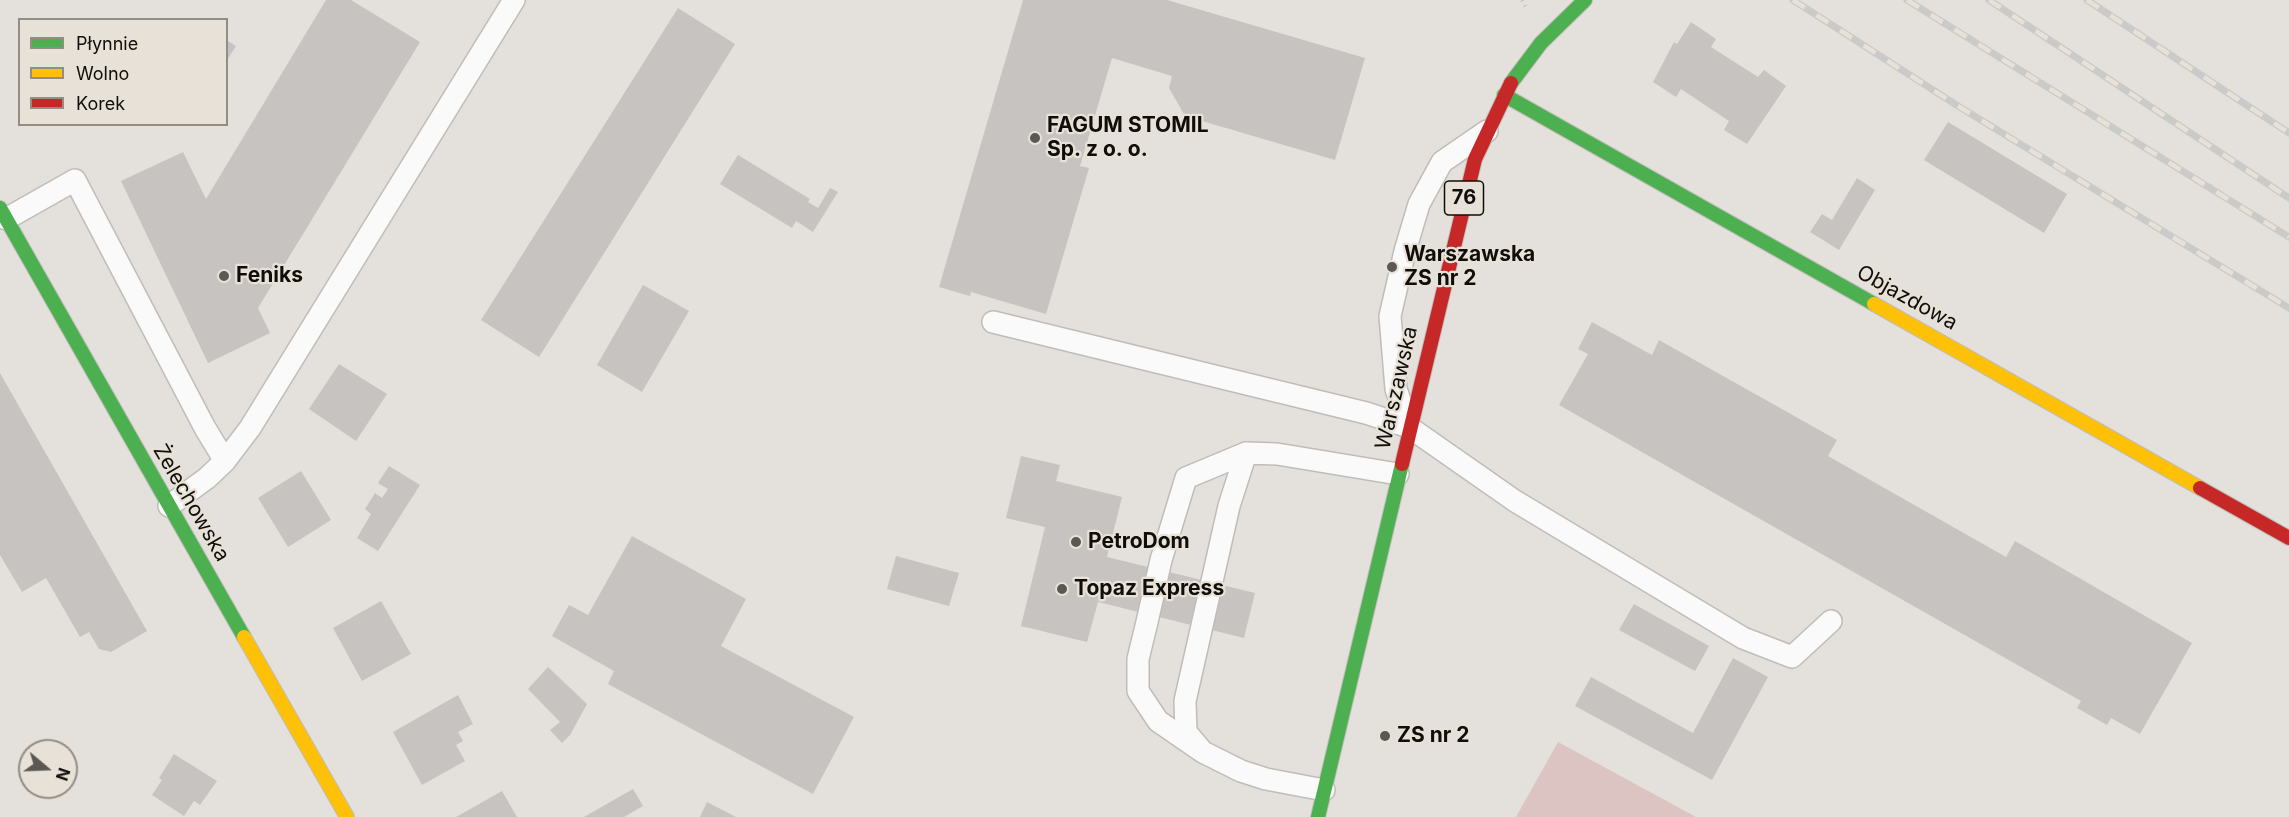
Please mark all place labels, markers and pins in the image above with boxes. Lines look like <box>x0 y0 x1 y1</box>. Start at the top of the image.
place label: FAGUM STOMIL Sp. z o. o. <box>1047 113 1208 163</box>
marker: FAGUM STOMIL Sp. z o. o. <box>1028 131 1042 145</box>
place label: Warszawska ZS nr 2 <box>1404 242 1535 292</box>
marker: Warszawska ZS nr 2 <box>1385 260 1399 274</box>
place label: Feniks <box>236 263 303 289</box>
marker: Feniks <box>217 269 231 283</box>
place label: PetroDom <box>1088 529 1190 555</box>
marker: PetroDom <box>1069 535 1083 549</box>
place label: Topaz Express <box>1074 576 1224 602</box>
marker: Topaz Express <box>1055 582 1069 596</box>
place label: ZS nr 2 <box>1397 723 1469 749</box>
marker: ZS nr 2 <box>1378 729 1392 743</box>

